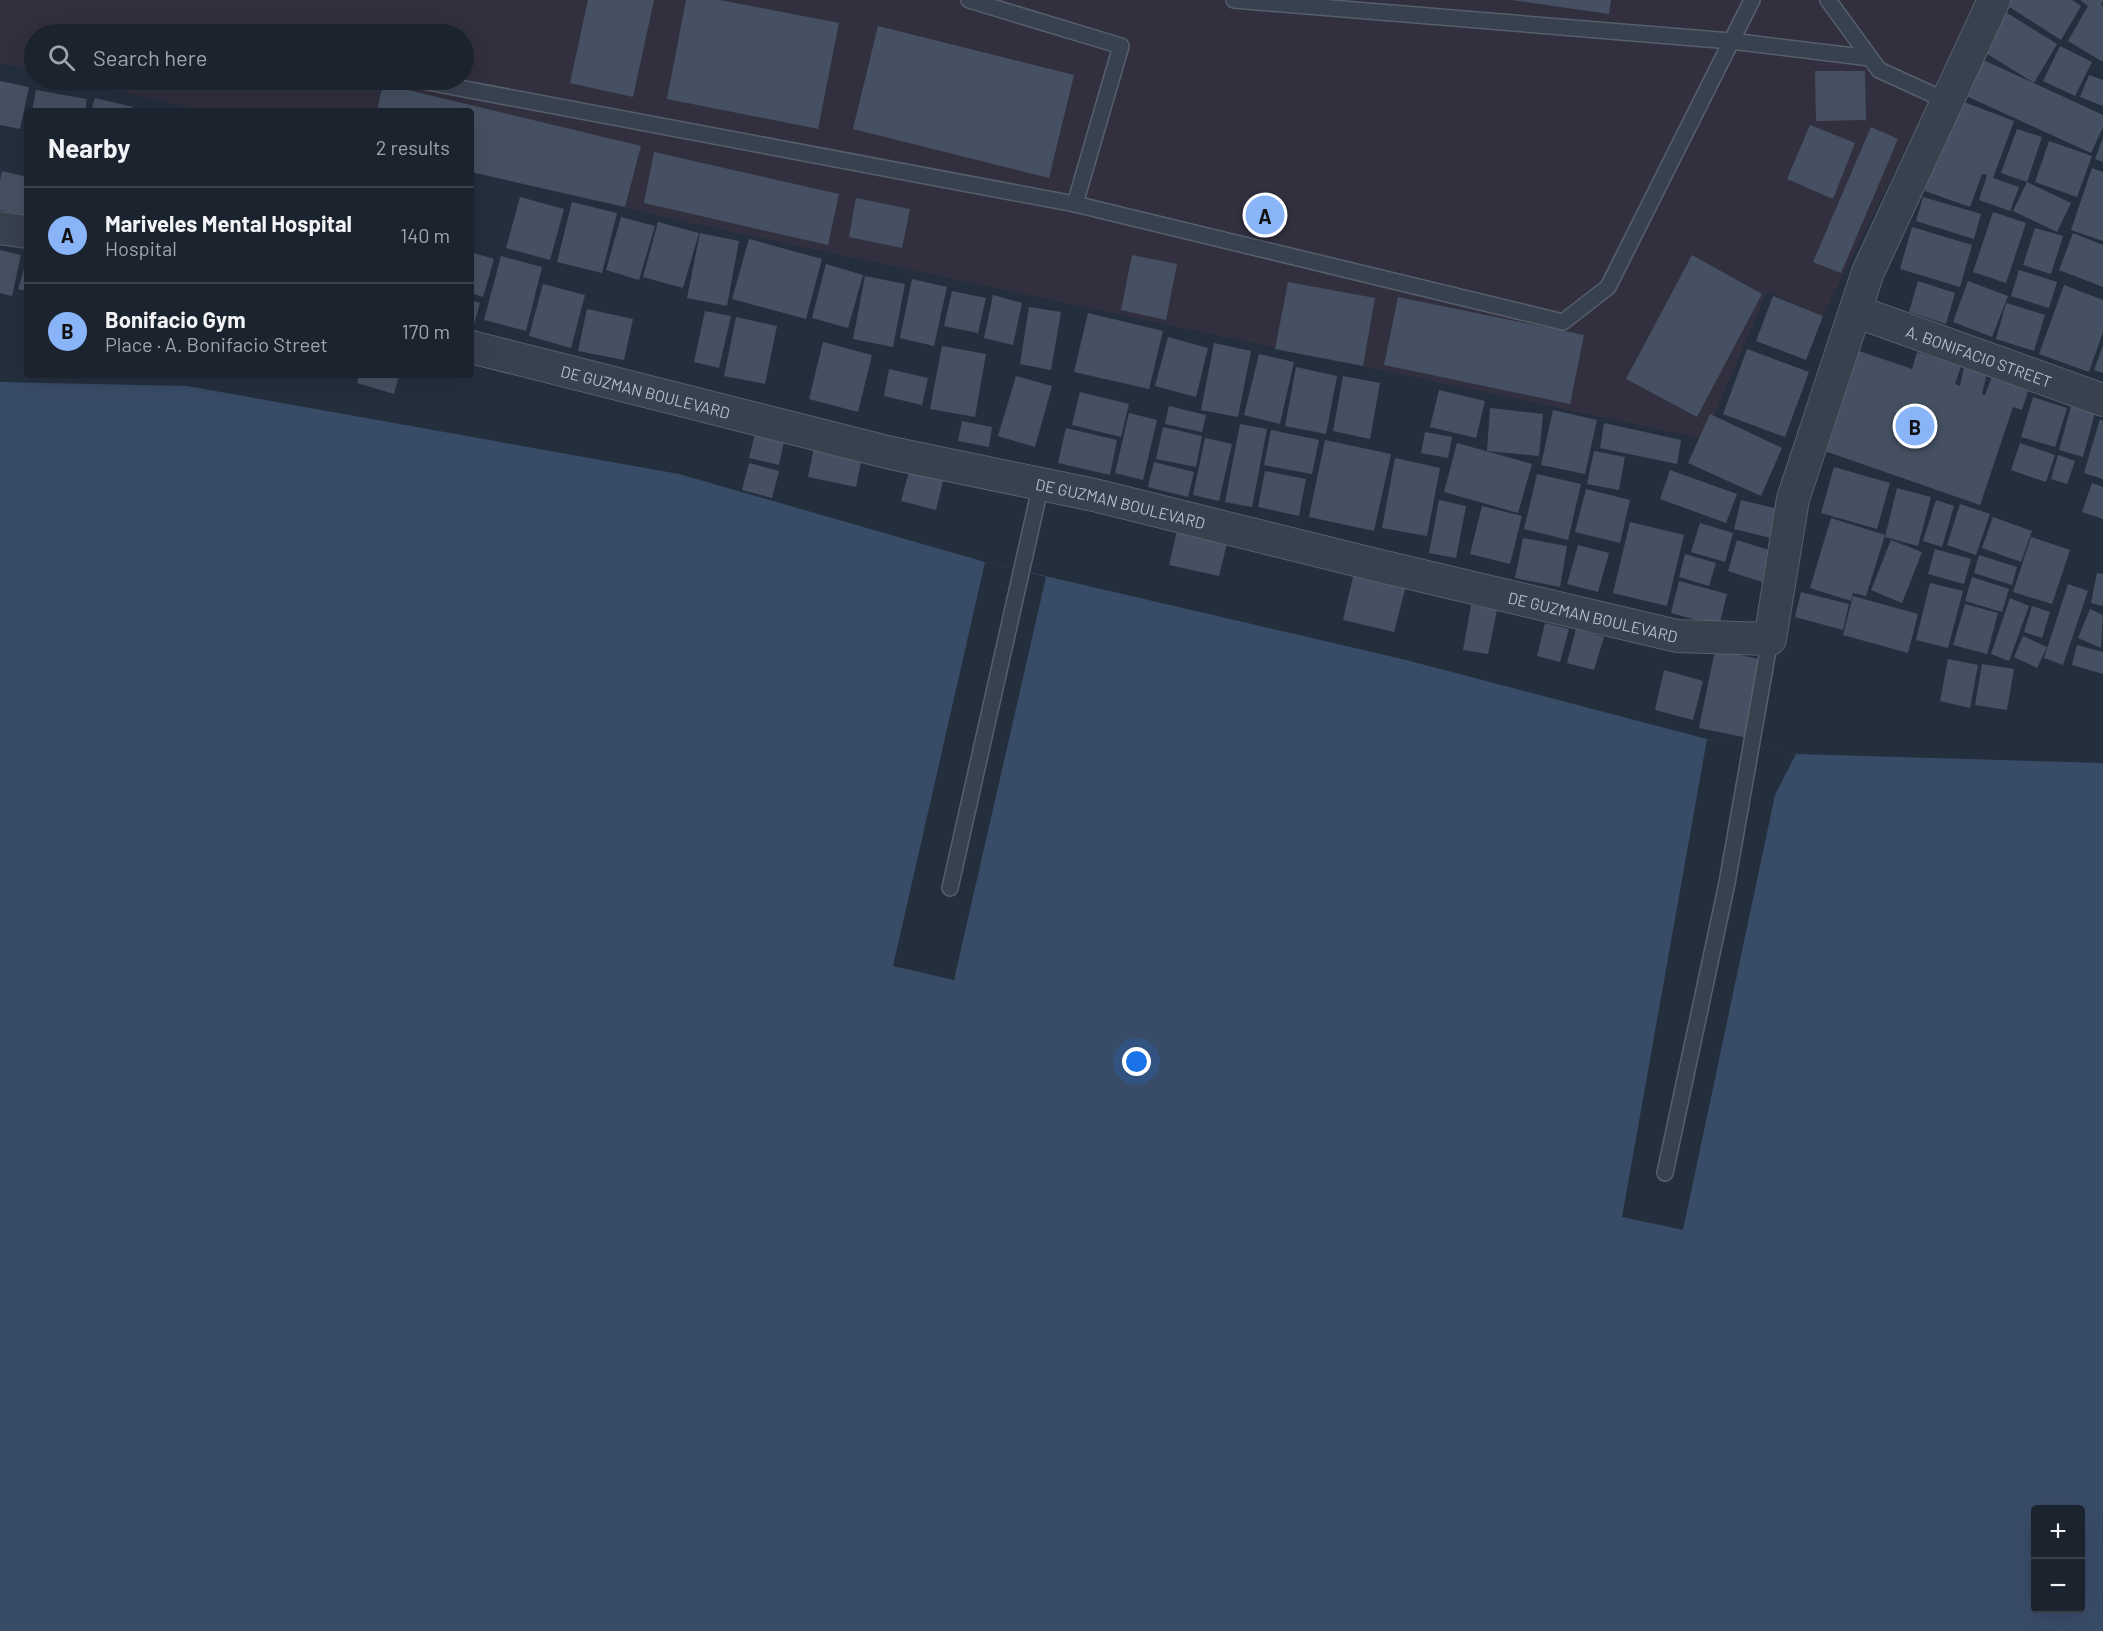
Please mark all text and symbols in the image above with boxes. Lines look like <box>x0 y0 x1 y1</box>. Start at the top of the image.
search box <box>24 24 474 90</box>
icon: search <box>45 41 78 74</box>
text: Search here <box>93 44 207 70</box>
text: Nearby <box>48 132 130 163</box>
text: 2 results <box>376 135 450 159</box>
pin: A <box>1246 192 1284 238</box>
text: Mariveles Mental Hospital <box>105 210 352 236</box>
text: A <box>61 223 74 247</box>
text: 140 m <box>400 223 450 247</box>
text: Hospital <box>105 236 177 260</box>
text: Bonifacio Gym <box>105 306 246 332</box>
text: B <box>61 319 74 343</box>
text: 170 m <box>402 319 450 343</box>
street label: A. BONIFACIO STREET <box>1904 321 2055 390</box>
text: Place · A. Bonifacio Street <box>105 332 328 356</box>
street label: DE GUZMAN BOULEVARD <box>559 361 732 422</box>
pin: B <box>1896 404 1934 448</box>
street label: DE GUZMAN BOULEVARD <box>1034 474 1207 532</box>
street label: DE GUZMAN BOULEVARD <box>1506 587 1680 645</box>
your location <box>1122 1047 1151 1076</box>
map controls <box>2031 1505 2085 1613</box>
button: + <box>2031 1505 2085 1559</box>
button: − <box>2031 1559 2085 1613</box>

